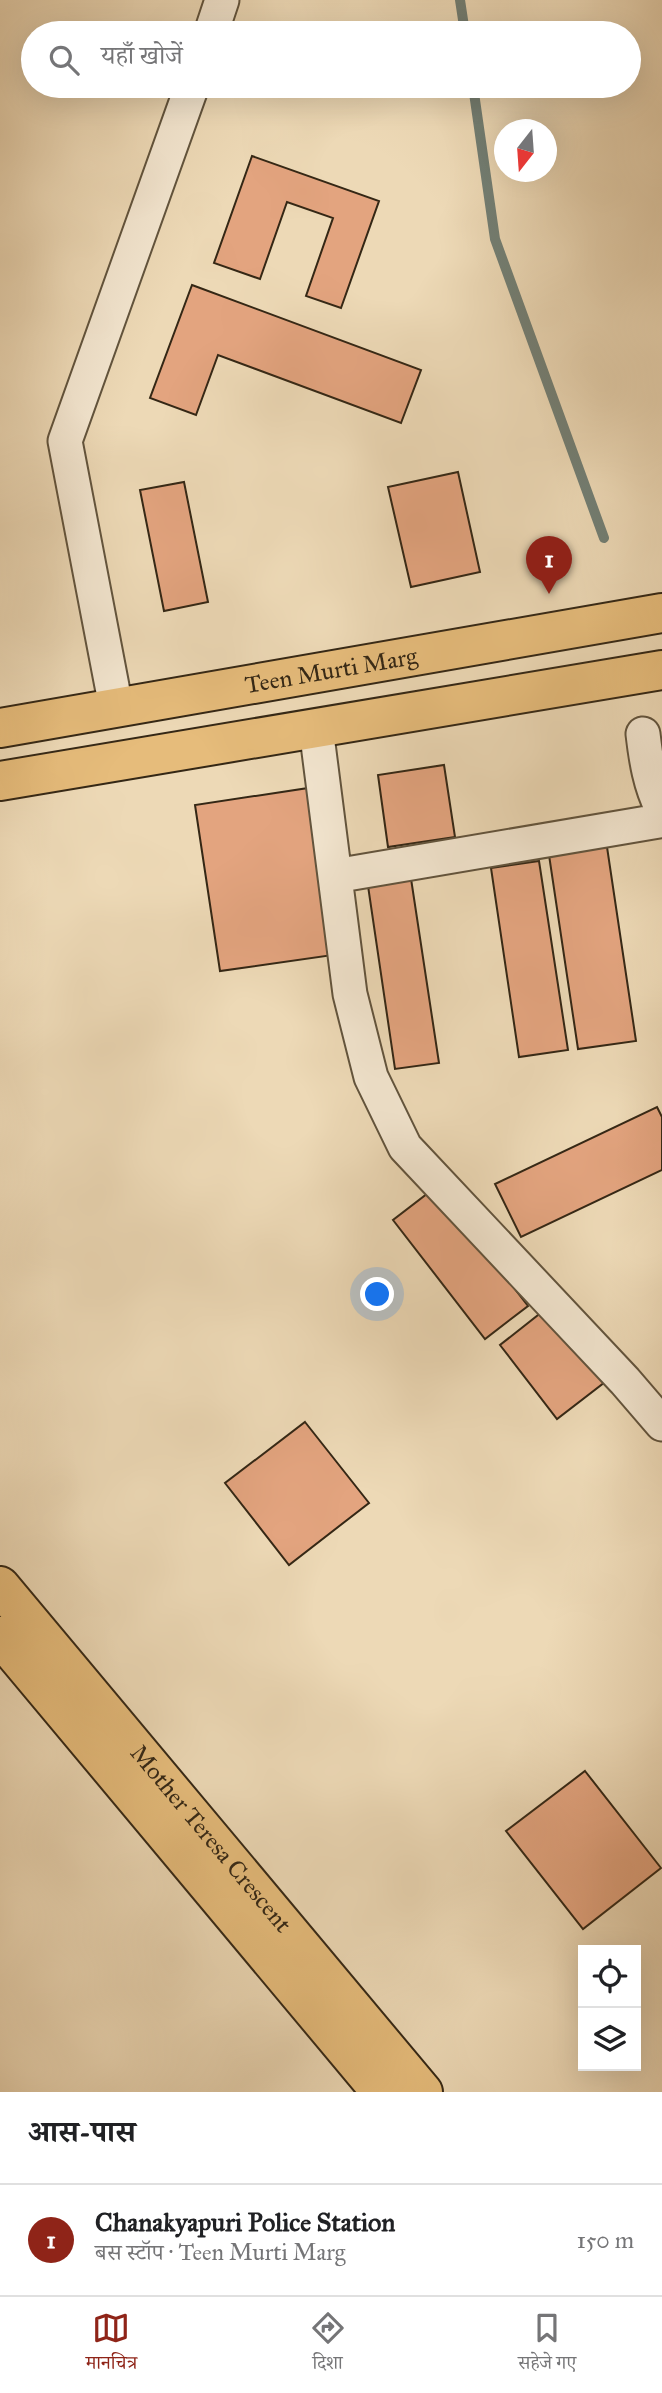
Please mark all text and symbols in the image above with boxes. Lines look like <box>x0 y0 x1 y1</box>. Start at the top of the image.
search box <box>21 21 641 98</box>
text: यहाँ खोजें <box>101 39 183 71</box>
icon: search <box>45 41 83 79</box>
north arrow <box>494 119 557 182</box>
pin: 1 <box>526 536 572 594</box>
street label: Teen Murti Marg <box>243 641 420 700</box>
your location <box>360 1277 394 1311</box>
street label: Mother Teresa Crescent <box>124 1738 298 1939</box>
map controls <box>578 1945 641 2071</box>
button: locate <box>578 1945 641 2008</box>
button: layers <box>578 2008 641 2071</box>
text: आस-पास <box>28 2114 136 2150</box>
text: Chanakyapuri Police Station <box>95 2206 395 2238</box>
text: 1 <box>46 2226 56 2254</box>
text: 150 m <box>577 2226 634 2254</box>
text: बस स्टॉप · Teen Murti Marg <box>95 2238 346 2266</box>
tab: मानचित्र <box>86 2309 137 2381</box>
tab: दिशा <box>309 2309 347 2381</box>
tab: सहेजे गए <box>518 2309 576 2381</box>

